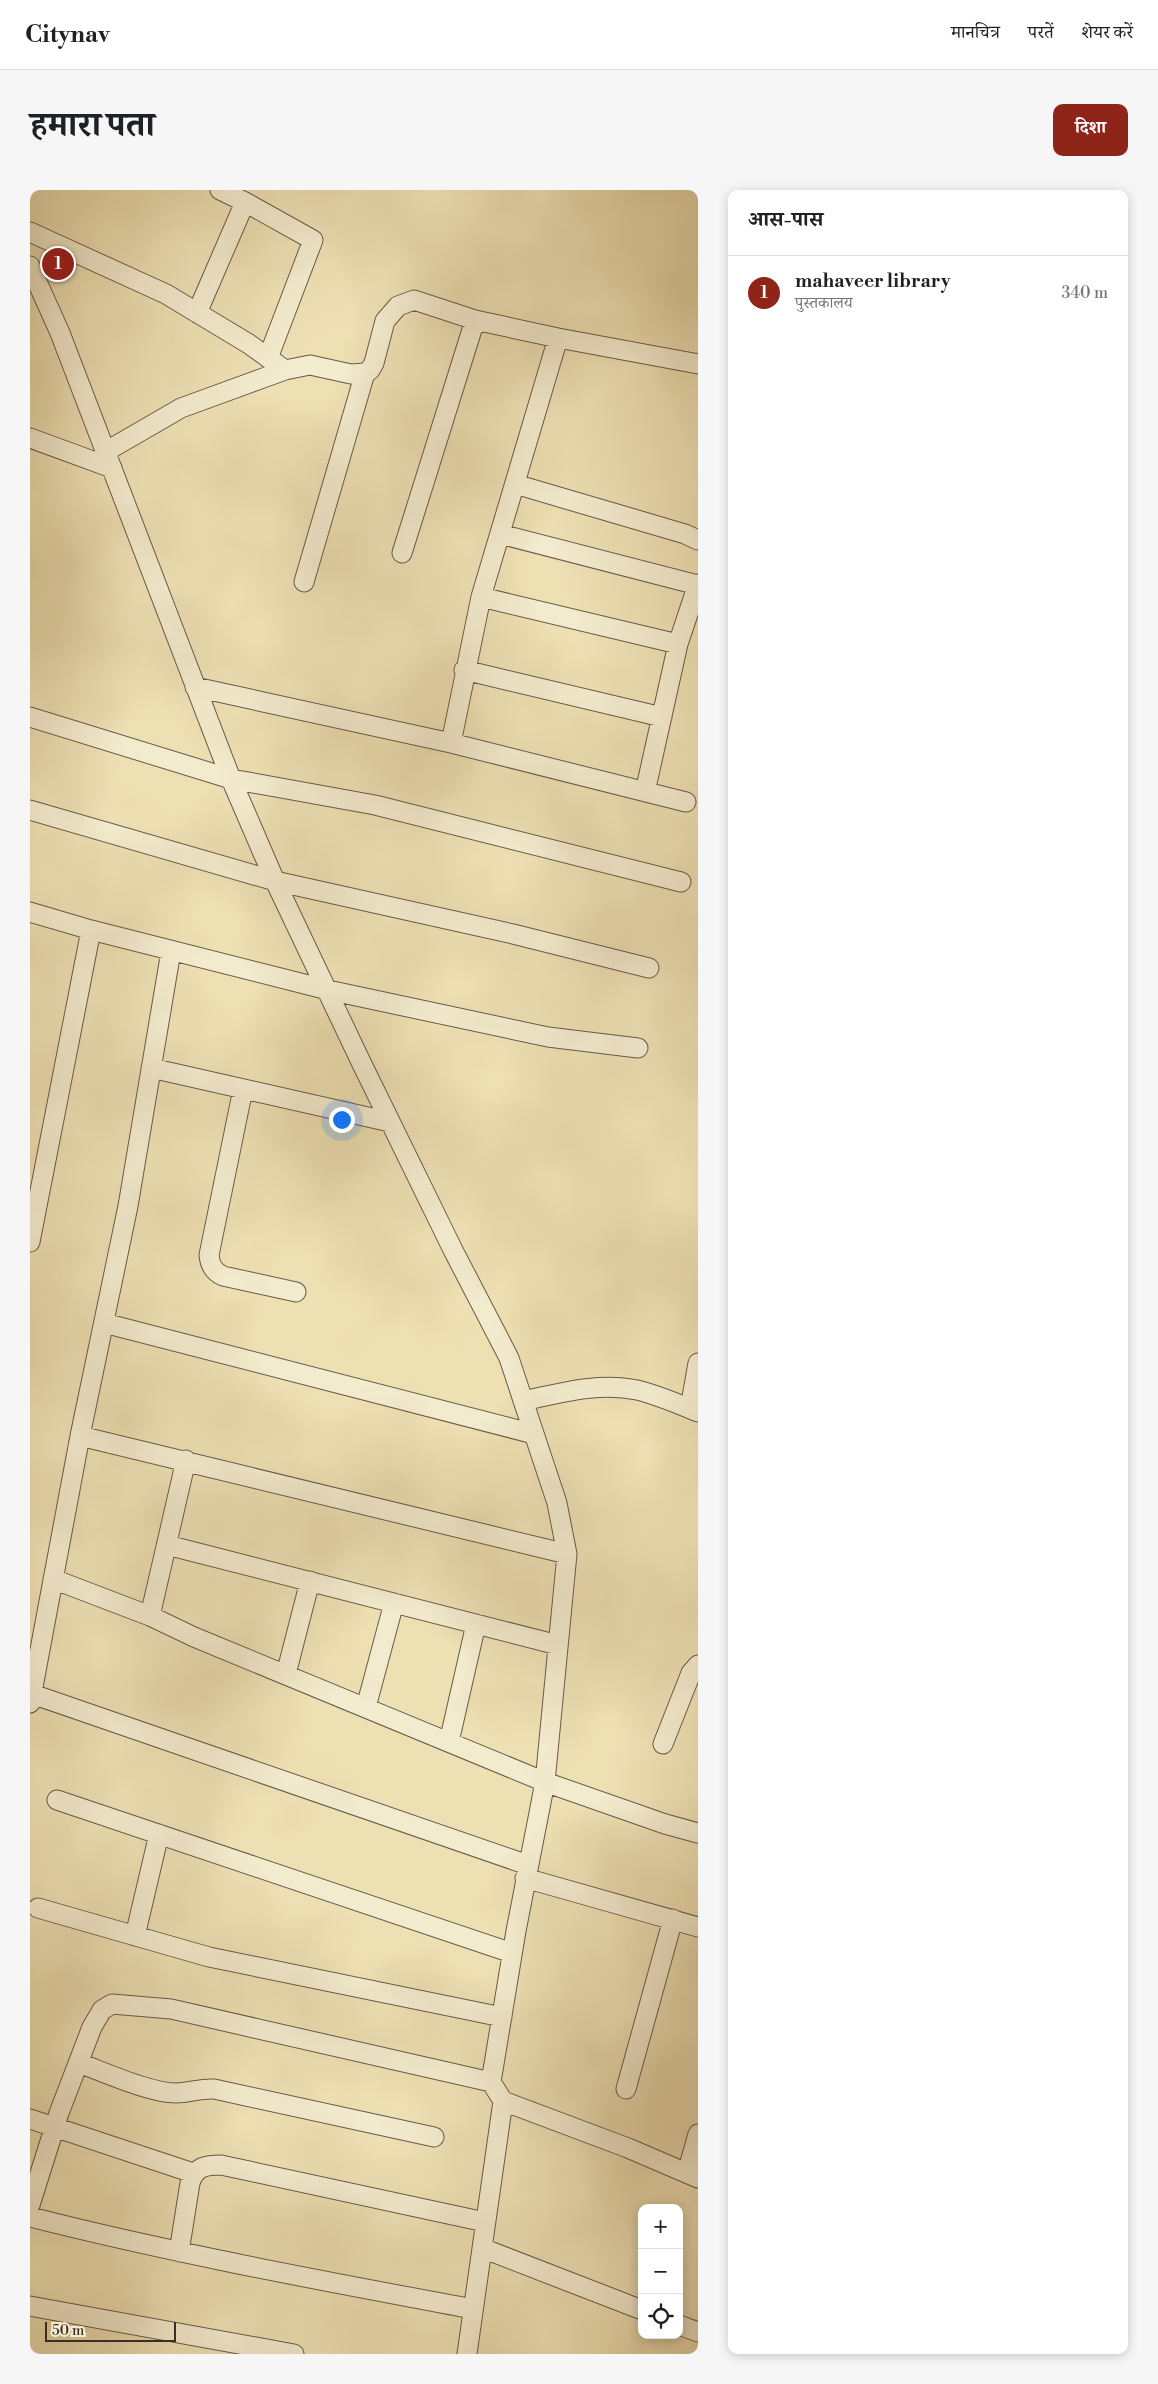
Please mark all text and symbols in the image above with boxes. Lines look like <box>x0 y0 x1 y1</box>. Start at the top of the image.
text: Citynav <box>25 20 110 50</box>
text: मानचित्र <box>951 21 1000 44</box>
text: परतें <box>1028 21 1054 44</box>
text: शेयर करें <box>1082 21 1133 44</box>
text: हमारा पता <box>30 104 155 147</box>
button: दिशा <box>1053 104 1128 156</box>
text: आस-पास <box>748 207 823 233</box>
pin: 1 <box>42 245 74 283</box>
text: mahaveer library <box>795 269 951 293</box>
text: 1 <box>760 283 768 303</box>
text: 340 m <box>1061 283 1108 303</box>
text: पुस्तकालय <box>795 293 853 313</box>
your location <box>329 1107 355 1133</box>
map controls <box>638 2204 683 2339</box>
button: + <box>638 2204 683 2249</box>
button: − <box>638 2249 683 2294</box>
button: locate <box>638 2294 683 2339</box>
scale bar <box>45 2319 176 2342</box>
text: 50 m <box>52 2322 84 2340</box>

